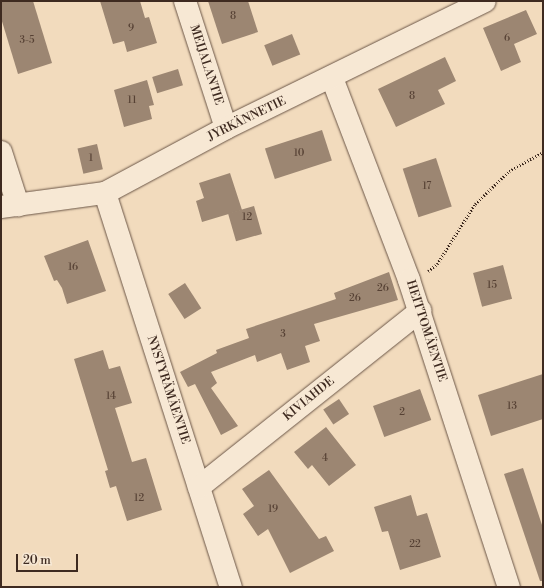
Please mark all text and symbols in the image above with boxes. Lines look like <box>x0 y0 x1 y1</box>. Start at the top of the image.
house number: 8 <box>230 11 236 23</box>
house number: 9 <box>128 23 134 35</box>
street label: MEIJALANTIE <box>186 23 226 107</box>
house number: 6 <box>504 33 510 45</box>
house number: 3-5 <box>20 35 34 47</box>
house number: 8 <box>409 91 415 103</box>
street label: JYRKÄNNETIE <box>205 94 289 144</box>
house number: 11 <box>128 95 136 107</box>
house number: 10 <box>294 148 304 160</box>
house number: 1 <box>89 153 93 165</box>
house number: 17 <box>423 181 431 193</box>
house number: 12 <box>242 212 252 224</box>
house number: 16 <box>68 262 78 274</box>
street label: HEITTOMÄENTIE <box>403 278 449 384</box>
house number: 15 <box>487 280 497 292</box>
house number: 26 <box>377 283 389 295</box>
house number: 26 <box>349 293 361 305</box>
house number: 3 <box>280 329 286 341</box>
street label: NYSTYRÄMÄENTIE <box>144 334 192 446</box>
street label: KIVIAHDE <box>280 374 338 424</box>
house number: 14 <box>106 391 116 403</box>
house number: 13 <box>507 401 517 413</box>
house number: 2 <box>399 407 405 419</box>
house number: 4 <box>322 453 328 465</box>
house number: 12 <box>134 493 144 505</box>
house number: 19 <box>268 504 278 516</box>
house number: 22 <box>409 539 421 551</box>
scale bar <box>18 546 80 572</box>
text: 20 m <box>23 553 51 568</box>

